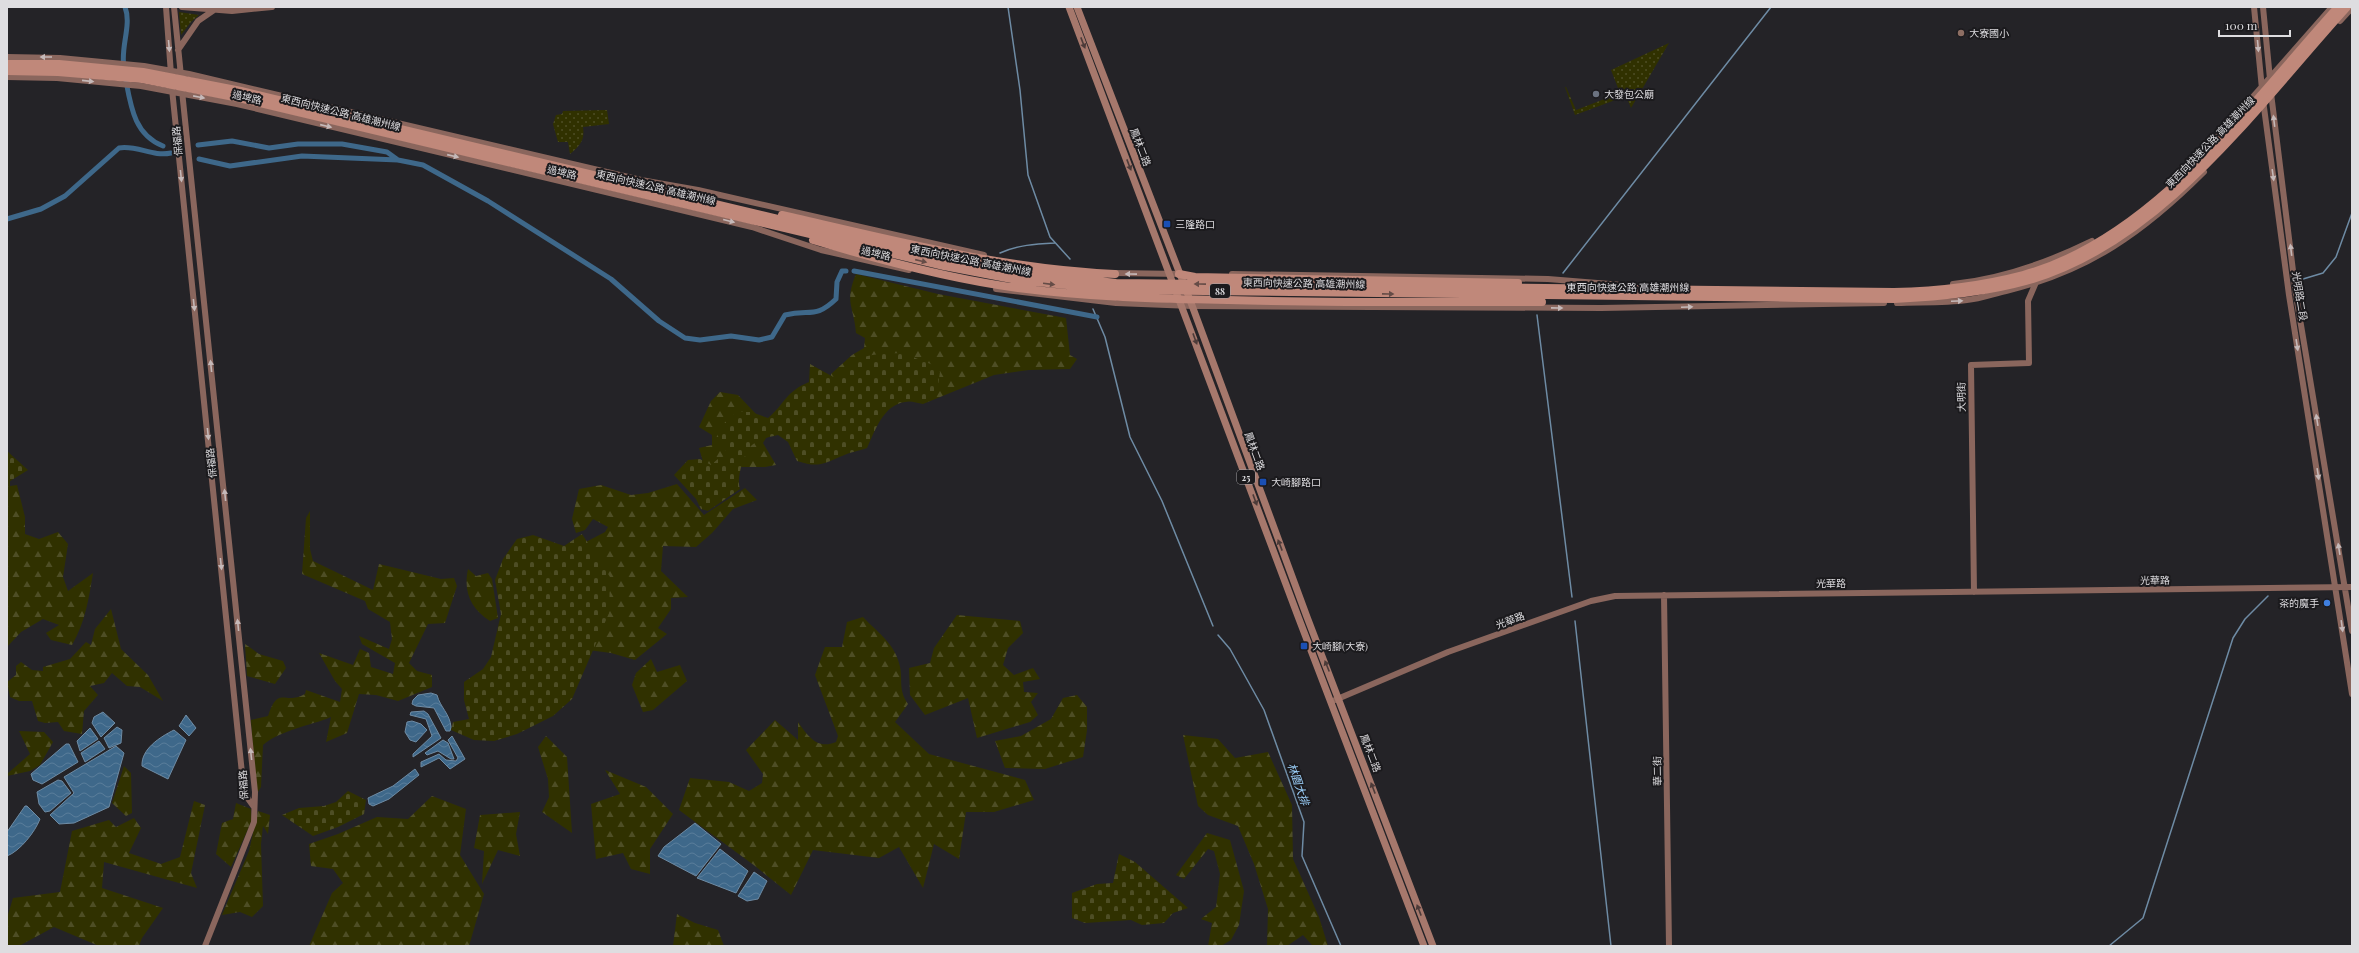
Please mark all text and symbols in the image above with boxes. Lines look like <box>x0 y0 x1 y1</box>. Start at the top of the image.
scale bar <box>2219 12 2290 38</box>
text: 100 m <box>2225 17 2258 33</box>
place label: 大寮國小 <box>1969 26 2009 40</box>
marker: 大寮國小 <box>1956 28 1966 38</box>
one-way arrow <box>1081 38 1087 50</box>
one-way arrow <box>165 40 172 52</box>
one-way arrow <box>2254 40 2261 52</box>
one-way arrow <box>40 54 52 61</box>
one-way arrow <box>82 77 94 84</box>
street label: 過埤路 <box>231 87 263 107</box>
place label: 大發包公廟 <box>1604 87 1654 101</box>
marker: 大發包公廟 <box>1591 89 1601 99</box>
street label: 東西向快速公路 高雄潮州線 <box>280 90 402 134</box>
street label: 東西向快速公路 高雄潮州線 <box>2162 93 2258 191</box>
one-way arrow <box>193 95 206 101</box>
one-way arrow <box>2271 115 2277 128</box>
one-way arrow <box>320 123 332 129</box>
street label: 保福路 <box>169 125 185 157</box>
street label: 鳳林二路 <box>1127 126 1155 168</box>
one-way arrow <box>447 153 459 159</box>
one-way arrow <box>1127 160 1133 172</box>
street label: 過埤路 <box>546 162 578 182</box>
street label: 東西向快速公路 高雄潮州線 <box>595 166 717 208</box>
one-way arrow <box>2269 169 2276 181</box>
one-way arrow <box>178 170 184 182</box>
place label: 三隆路口 <box>1175 217 1215 231</box>
one-way arrow <box>723 218 735 224</box>
marker: 三隆路口 <box>1162 219 1172 229</box>
street label: 東西向快速公路 高雄潮州線 <box>910 241 1032 279</box>
street label: 過埤路 <box>860 243 892 263</box>
one-way arrow <box>2288 244 2294 256</box>
one-way arrow <box>915 258 927 264</box>
street label: 光明路二段 <box>2289 270 2311 322</box>
one-way arrow <box>1124 271 1137 277</box>
street label: 東西向快速公路 高雄潮州線 <box>1243 275 1365 291</box>
street label: 東西向快速公路 高雄潮州線 <box>1567 280 1689 294</box>
one-way arrow <box>1042 281 1055 287</box>
one-way arrow <box>1193 281 1206 287</box>
road number: 88 <box>1210 284 1230 298</box>
one-way arrow <box>1382 291 1395 297</box>
one-way arrow <box>1951 298 1964 304</box>
one-way arrow <box>191 299 198 311</box>
one-way arrow <box>1681 303 1693 310</box>
one-way arrow <box>1551 304 1563 311</box>
one-way arrow <box>1192 334 1198 346</box>
one-way arrow <box>2294 339 2300 351</box>
one-way arrow <box>208 360 214 372</box>
street label: 大明街 <box>1954 382 1968 412</box>
one-way arrow <box>2314 414 2320 426</box>
one-way arrow <box>204 428 211 440</box>
street label: 鳳林二路 <box>1242 430 1268 472</box>
street label: 保福路 <box>202 447 220 479</box>
one-way arrow <box>2315 467 2321 480</box>
road number: 25 <box>1237 470 1255 484</box>
place label: 大崎腳路口 <box>1271 475 1321 489</box>
marker: 大崎腳路口 <box>1258 477 1268 487</box>
one-way arrow <box>221 489 228 501</box>
one-way arrow <box>1252 495 1258 507</box>
one-way arrow <box>1277 539 1283 551</box>
one-way arrow <box>2336 542 2342 555</box>
one-way arrow <box>217 558 224 570</box>
street label: 光華路 <box>2140 573 2170 587</box>
street label: 光華路 <box>1816 576 1846 590</box>
place label: 茶的魔手 <box>2279 596 2319 610</box>
marker: 茶的魔手 <box>2322 598 2332 608</box>
street label: 光華路 <box>1494 608 1526 632</box>
one-way arrow <box>235 619 241 631</box>
one-way arrow <box>2339 620 2345 632</box>
place label: 大崎腳(大寮) <box>1312 639 1368 653</box>
marker: 大崎腳(大寮) <box>1299 641 1309 651</box>
one-way arrow <box>1323 660 1329 672</box>
street label: 鳳林二路 <box>1357 732 1385 774</box>
one-way arrow <box>248 748 254 760</box>
street label: 華二街 <box>1650 756 1664 786</box>
water label: 林園大排 <box>1285 761 1314 809</box>
street label: 保福路 <box>235 770 251 800</box>
one-way arrow <box>1370 781 1376 793</box>
one-way arrow <box>1415 903 1421 915</box>

